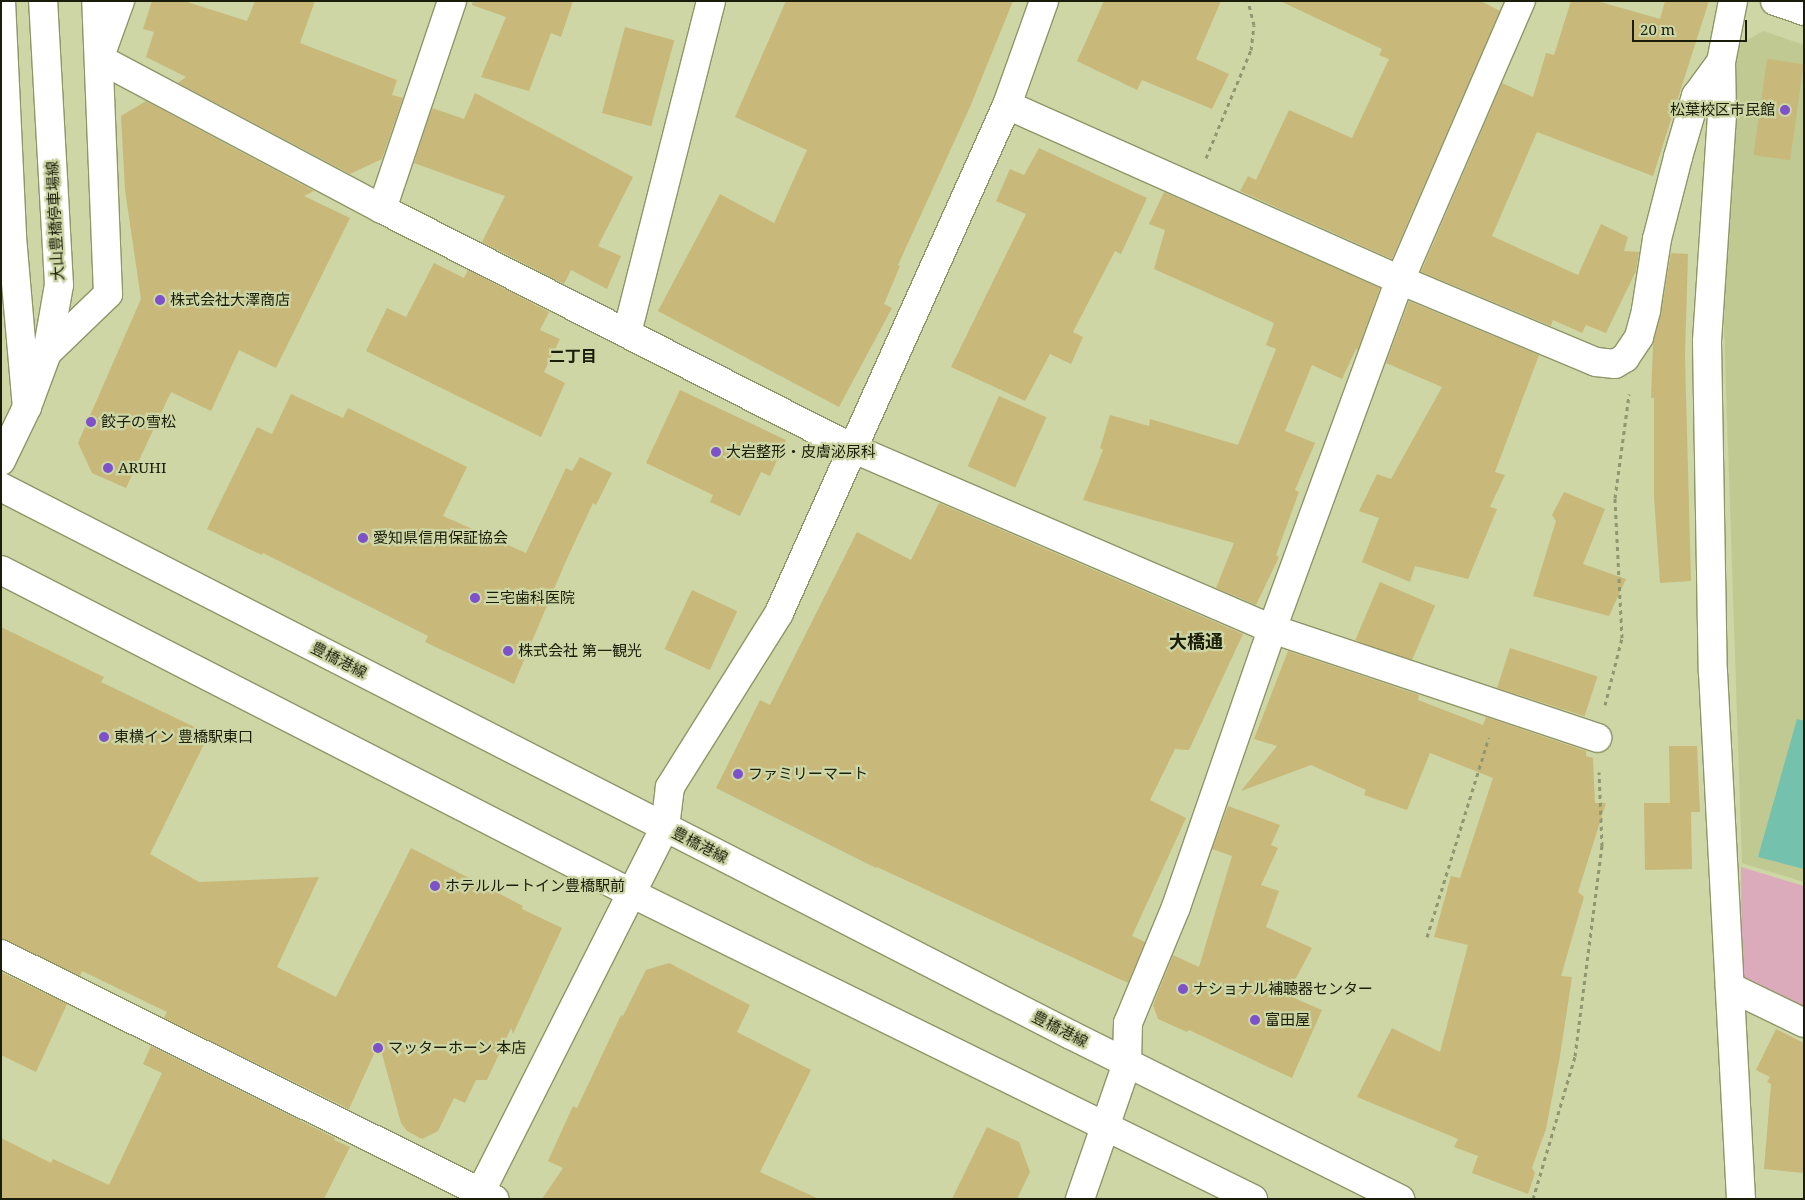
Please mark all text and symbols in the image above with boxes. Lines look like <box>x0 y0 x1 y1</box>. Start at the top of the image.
scale bar <box>1635 10 1750 42</box>
text: 20 m <box>1640 19 1675 39</box>
place label: 松葉校区市民館 <box>1670 101 1775 119</box>
marker: 松葉校区市民館 <box>1779 104 1791 116</box>
street label: 大山豊橋停車場線 <box>43 161 67 281</box>
place label: 株式会社大澤商店 <box>170 291 290 309</box>
marker: 株式会社大澤商店 <box>154 294 166 306</box>
district label: 二丁目 <box>549 346 597 366</box>
place label: 餃子の雪松 <box>101 413 176 431</box>
marker: 餃子の雪松 <box>85 416 97 428</box>
place label: 大岩整形・皮膚泌尿科 <box>726 443 876 461</box>
marker: 大岩整形・皮膚泌尿科 <box>710 446 722 458</box>
place label: ARUHI <box>118 459 166 477</box>
marker: ARUHI <box>102 462 114 474</box>
place label: 愛知県信用保証協会 <box>373 529 508 547</box>
marker: 愛知県信用保証協会 <box>357 532 369 544</box>
place label: 三宅歯科医院 <box>485 589 575 607</box>
marker: 三宅歯科医院 <box>469 592 481 604</box>
district label: 大橋通 <box>1169 630 1223 652</box>
street label: 豊橋港線 <box>308 638 370 682</box>
place label: 株式会社 第一観光 <box>518 642 642 660</box>
marker: 株式会社 第一観光 <box>502 645 514 657</box>
place label: 東横イン 豊橋駅東口 <box>114 728 253 746</box>
marker: 東横イン 豊橋駅東口 <box>98 731 110 743</box>
place label: ファミリーマート <box>748 765 868 783</box>
marker: ファミリーマート <box>732 768 744 780</box>
street label: 豊橋港線 <box>669 823 731 867</box>
place label: ホテルルートイン豊橋駅前 <box>445 877 625 895</box>
marker: ホテルルートイン豊橋駅前 <box>429 880 441 892</box>
place label: ナショナル補聴器センター <box>1193 980 1373 998</box>
marker: ナショナル補聴器センター <box>1177 983 1189 995</box>
street label: 豊橋港線 <box>1029 1007 1091 1051</box>
place label: 富田屋 <box>1265 1011 1310 1029</box>
marker: 富田屋 <box>1249 1014 1261 1026</box>
place label: マッターホーン 本店 <box>388 1039 527 1057</box>
marker: マッターホーン 本店 <box>372 1042 384 1054</box>

